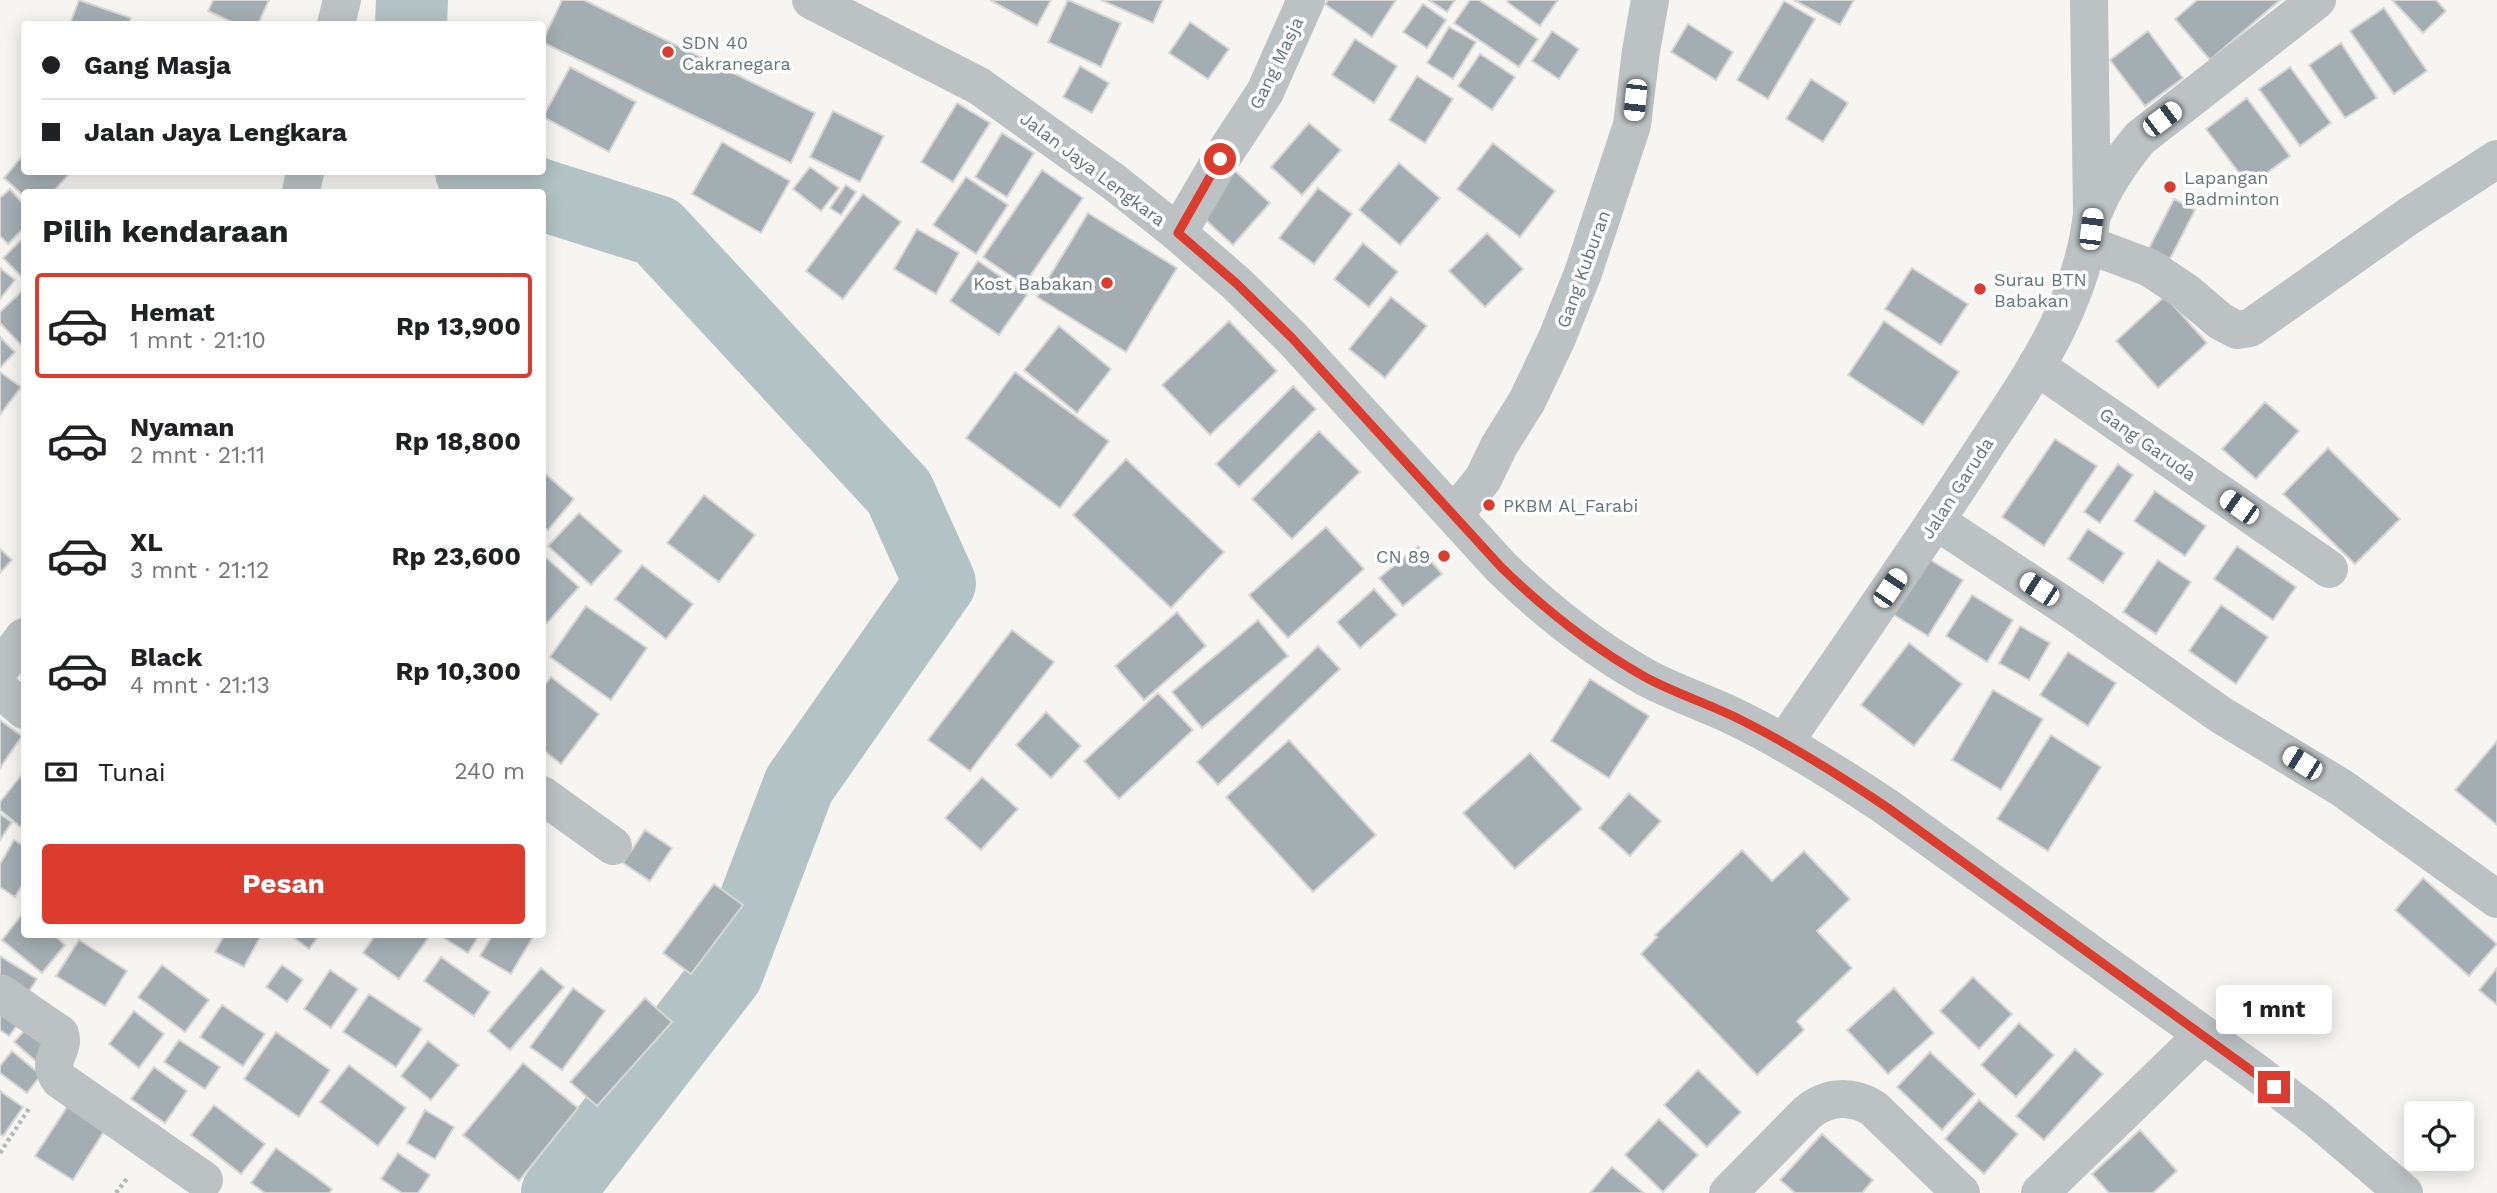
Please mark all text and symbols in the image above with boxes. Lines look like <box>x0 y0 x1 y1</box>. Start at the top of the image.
street label: Gang Masja <box>1245 13 1307 113</box>
place label: SDN 40 Cakranegara <box>682 32 791 74</box>
marker: SDN 40 Cakranegara <box>660 44 676 60</box>
text: Gang Masja <box>84 50 231 80</box>
car <box>1623 78 1648 122</box>
car <box>2139 98 2186 140</box>
street label: Jalan Jaya Lengkara <box>1016 108 1170 230</box>
text: Jalan Jaya Lengkara <box>84 117 347 147</box>
route start <box>1204 143 1236 175</box>
place label: Lapangan Badminton <box>2184 167 2280 209</box>
marker: Lapangan Badminton <box>2162 179 2178 195</box>
street label: Gang Kuburan <box>1552 207 1614 331</box>
car <box>2079 207 2104 251</box>
text: Pilih kendaraan <box>42 212 289 250</box>
place label: Surau BTN Babakan <box>1994 269 2087 311</box>
place label: Kost Babakan <box>973 273 1093 294</box>
marker: Kost Babakan <box>1099 275 1115 291</box>
marker: Surau BTN Babakan <box>1972 281 1988 297</box>
icon: car <box>46 294 109 357</box>
text: Hemat <box>130 297 215 327</box>
text: Rp 13,900 <box>396 311 521 341</box>
text: 1 mnt · 21:10 <box>130 327 266 354</box>
street label: Gang Garuda <box>2096 403 2200 485</box>
icon: car <box>46 409 109 472</box>
text: Nyaman <box>130 412 234 442</box>
text: Rp 18,800 <box>395 426 521 456</box>
street label: Jalan Garuda <box>1917 434 1997 542</box>
text: 2 mnt · 21:11 <box>130 442 265 469</box>
car <box>2216 486 2263 528</box>
place label: PKBM Al_Farabi <box>1503 495 1638 516</box>
marker: PKBM Al_Farabi <box>1481 497 1497 513</box>
icon: car <box>46 524 109 587</box>
text: XL <box>130 527 163 557</box>
text: Rp 23,600 <box>392 541 521 571</box>
place label: CN 89 <box>1376 546 1430 567</box>
marker: CN 89 <box>1436 548 1452 564</box>
text: 3 mnt · 21:12 <box>130 557 269 584</box>
car <box>1870 565 1911 611</box>
car <box>2016 569 2063 609</box>
icon: car <box>46 639 109 702</box>
text: Black <box>130 642 202 672</box>
text: Rp 10,300 <box>395 656 521 686</box>
text: 4 mnt · 21:13 <box>130 672 270 699</box>
car <box>2279 743 2326 783</box>
icon: cash <box>42 753 80 791</box>
text: Tunai <box>98 757 166 787</box>
text: 240 m <box>454 758 525 785</box>
button: Pesan <box>42 844 525 924</box>
callout: 1 mnt <box>2216 986 2332 1034</box>
text: 1 mnt <box>2243 996 2305 1023</box>
route end <box>2258 1071 2290 1103</box>
map controls <box>2404 1101 2474 1171</box>
button: locate <box>2404 1101 2474 1171</box>

